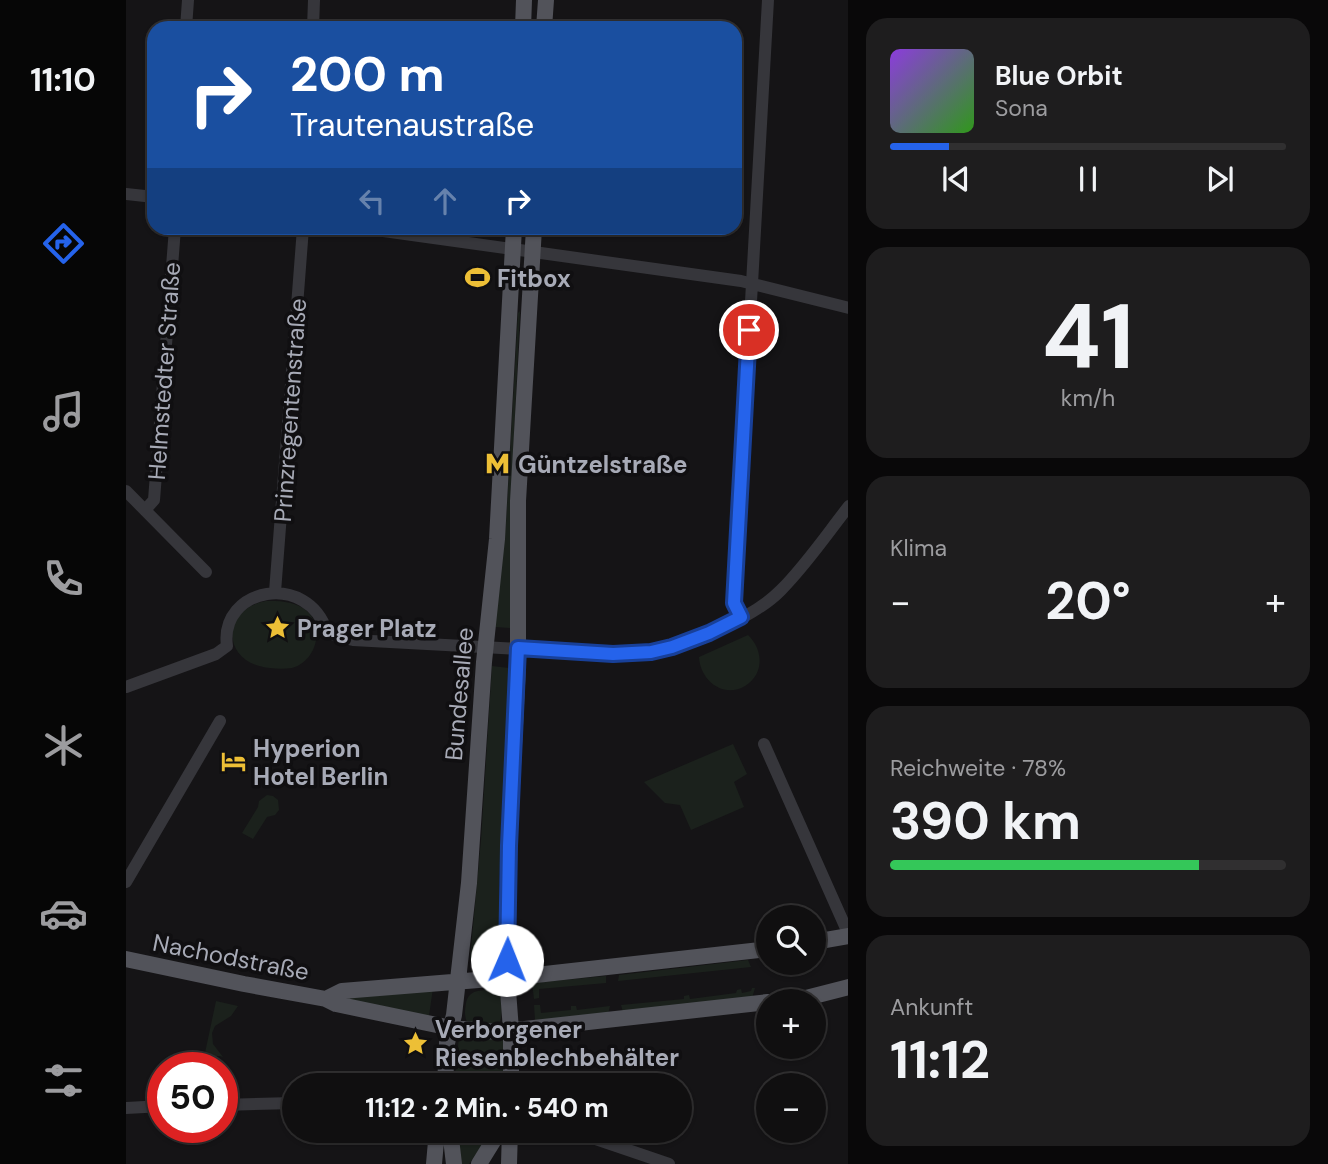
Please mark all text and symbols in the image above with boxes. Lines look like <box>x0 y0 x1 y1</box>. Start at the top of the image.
text: 200 m <box>290 42 445 106</box>
icon: right <box>175 49 266 140</box>
text: 11:10 <box>30 59 96 101</box>
text: Blue Orbit <box>995 59 1123 93</box>
text: Sona <box>995 93 1048 123</box>
text: Trautenaustraße <box>290 104 534 146</box>
icon: previous <box>937 160 975 198</box>
icon: pause <box>1069 160 1107 198</box>
icon: next <box>1201 160 1239 198</box>
icon: left <box>353 182 391 220</box>
icon: ahead <box>426 182 464 220</box>
icon: right <box>499 182 537 220</box>
icon: directions <box>39 219 88 268</box>
street label: Helmstedter Straße <box>141 261 187 481</box>
place label: Fitbox <box>497 263 571 294</box>
sports icon: Fitbox <box>463 264 491 292</box>
text: 41 <box>1042 278 1134 396</box>
street label: Prinzregentenstraße <box>267 297 313 523</box>
pin <box>719 300 779 360</box>
icon: arrive <box>730 311 768 349</box>
text: km/h <box>1061 383 1115 413</box>
icon: music <box>39 387 88 436</box>
place label: Güntzelstraße <box>518 449 687 480</box>
metro station icon: Güntzelstraße <box>484 450 512 478</box>
text: Klima <box>890 533 947 563</box>
icon: phone <box>39 554 88 603</box>
text: 20° <box>1045 567 1131 635</box>
text: − <box>890 577 911 627</box>
text: + <box>1265 577 1286 627</box>
place label: Prager Platz <box>297 613 437 644</box>
place icon: Prager Platz <box>263 614 291 642</box>
street label: Bundesallee <box>438 626 480 762</box>
icon: climate <box>39 721 88 770</box>
place label: Hyperion Hotel Berlin <box>253 733 388 792</box>
hotel icon: Hyperion Hotel Berlin <box>219 748 247 776</box>
text: Reichweite · 78% <box>890 753 1066 783</box>
text: 390 km <box>890 787 1081 855</box>
icon: car <box>39 889 88 938</box>
map controls <box>756 905 826 1143</box>
button: search <box>756 905 826 975</box>
position arrow <box>470 923 544 997</box>
street label: Nachodstraße <box>150 927 312 987</box>
button: + <box>756 989 826 1059</box>
text: Ankunft <box>890 992 973 1022</box>
place label: Verborgener Riesenblechbehälter <box>435 1014 679 1073</box>
text: 11:12 <box>890 1026 990 1094</box>
place icon: Verborgener Riesenblechbehälter <box>401 1029 429 1057</box>
speed limit sign: 50 <box>147 1052 238 1143</box>
icon: filters <box>39 1056 88 1105</box>
button: − <box>756 1073 826 1143</box>
text: 11:12 · 2 Min. · 540 m <box>365 1091 609 1125</box>

